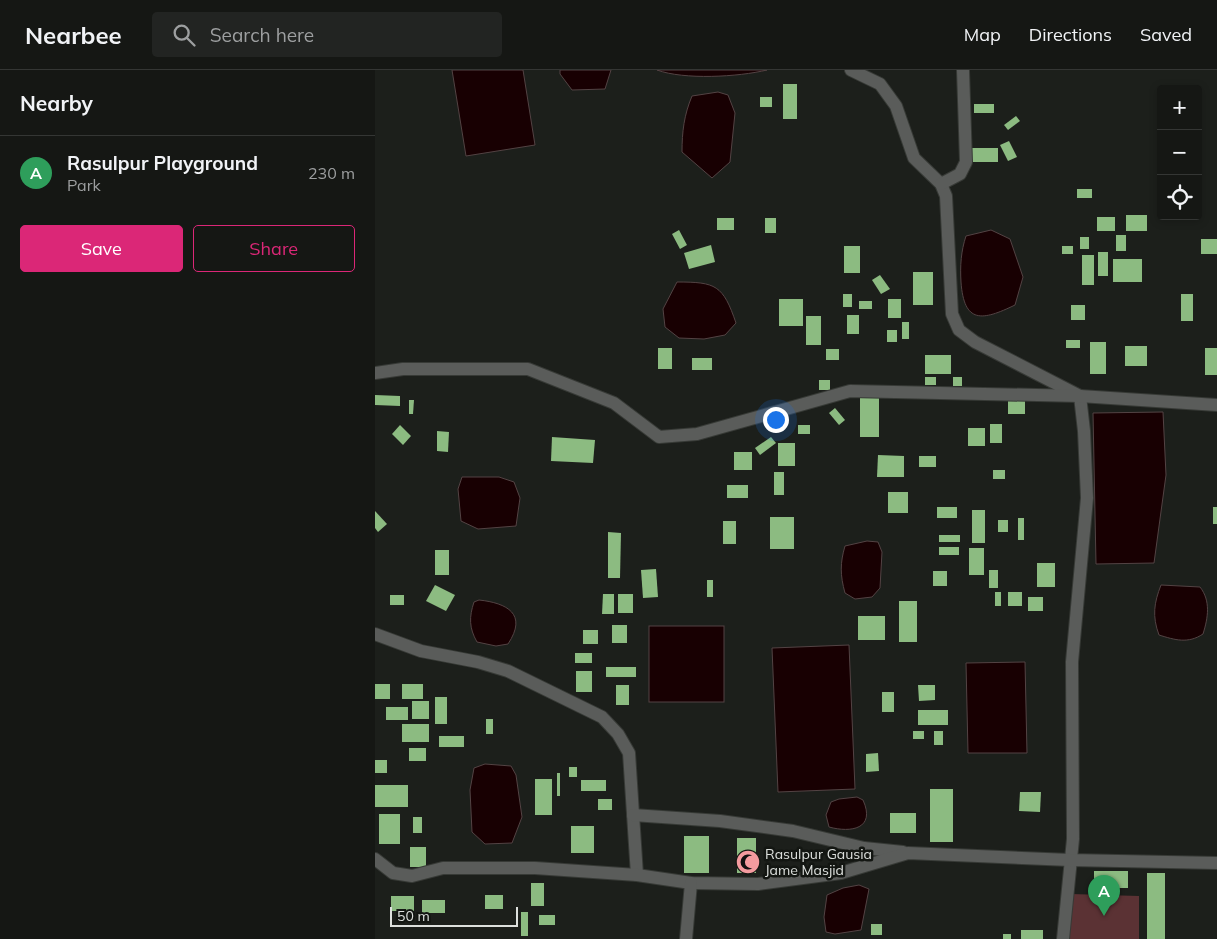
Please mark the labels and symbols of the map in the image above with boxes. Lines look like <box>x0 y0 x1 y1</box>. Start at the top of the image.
your location <box>763 407 789 433</box>
place label: Rasulpur Gausia Jame Masjid <box>765 845 872 879</box>
mosque icon: Rasulpur Gausia Jame Masjid <box>735 849 761 875</box>
pin: A <box>1088 875 1120 916</box>
scale bar <box>390 904 517 927</box>

